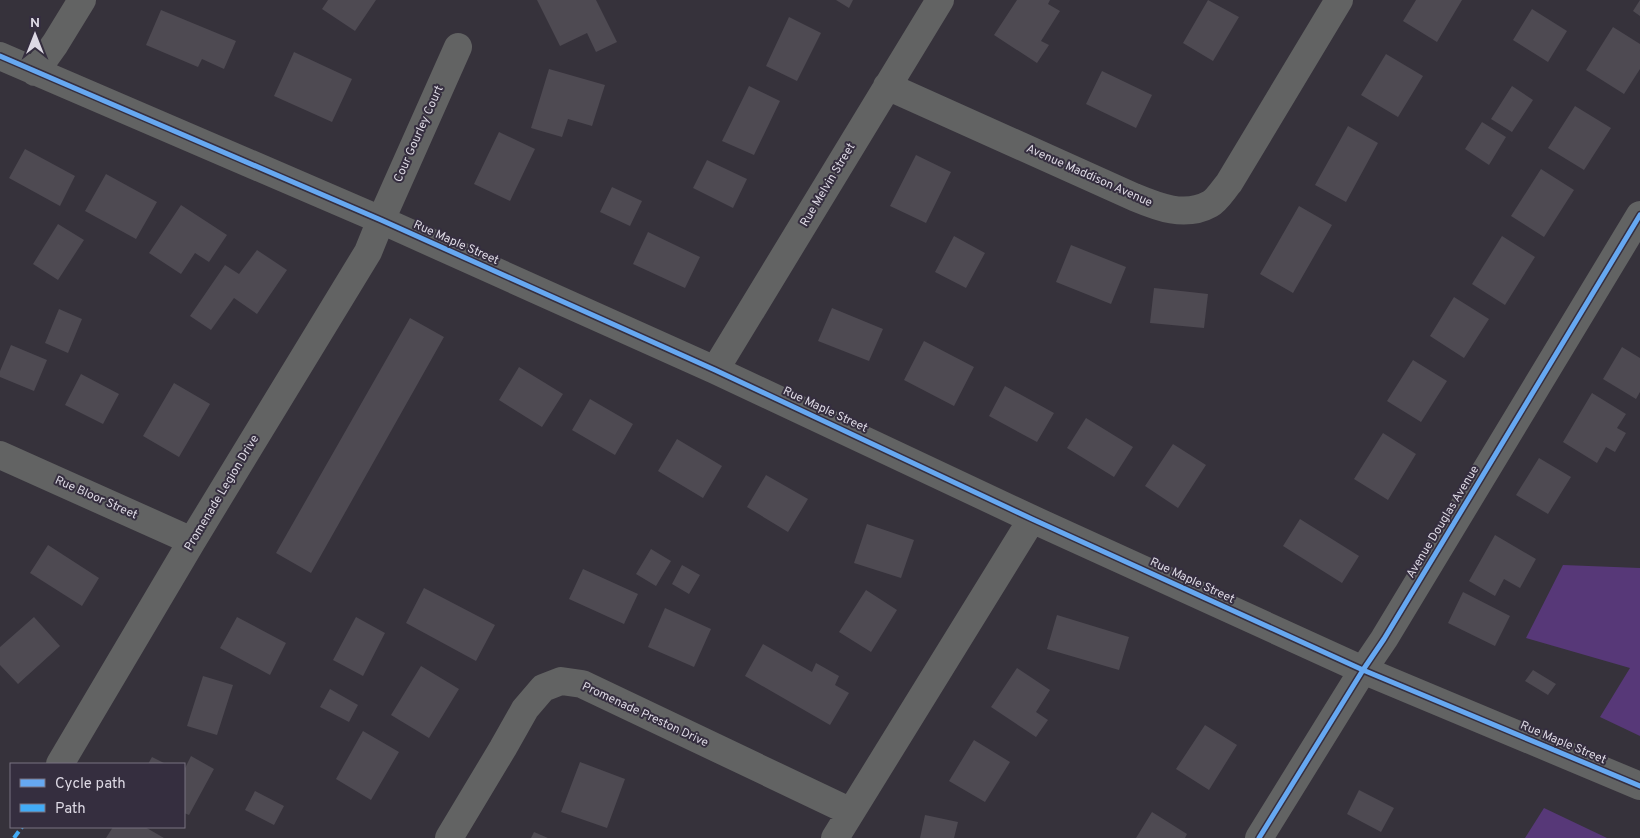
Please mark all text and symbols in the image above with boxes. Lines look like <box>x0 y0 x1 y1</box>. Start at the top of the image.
north arrow <box>10 10 60 60</box>
text: N <box>30 15 40 32</box>
street label: Cour Gourley Court <box>390 83 448 185</box>
street label: Rue Melvin Street <box>797 140 859 230</box>
street label: Avenue Maddison Avenue <box>1023 141 1155 211</box>
street label: Rue Maple Street <box>411 217 501 269</box>
street label: Rue Maple Street <box>780 383 870 437</box>
street label: Promenade Legion Drive <box>181 432 263 554</box>
street label: Avenue Douglas Avenue <box>1403 463 1483 581</box>
street label: Rue Bloor Street <box>52 473 140 523</box>
street label: Rue Maple Street <box>1147 554 1237 608</box>
street label: Promenade Preston Drive <box>579 679 711 751</box>
street label: Rue Maple Street <box>1518 718 1608 768</box>
legend <box>10 763 185 828</box>
text: Cycle path <box>55 775 126 794</box>
text: Path <box>55 800 86 819</box>

